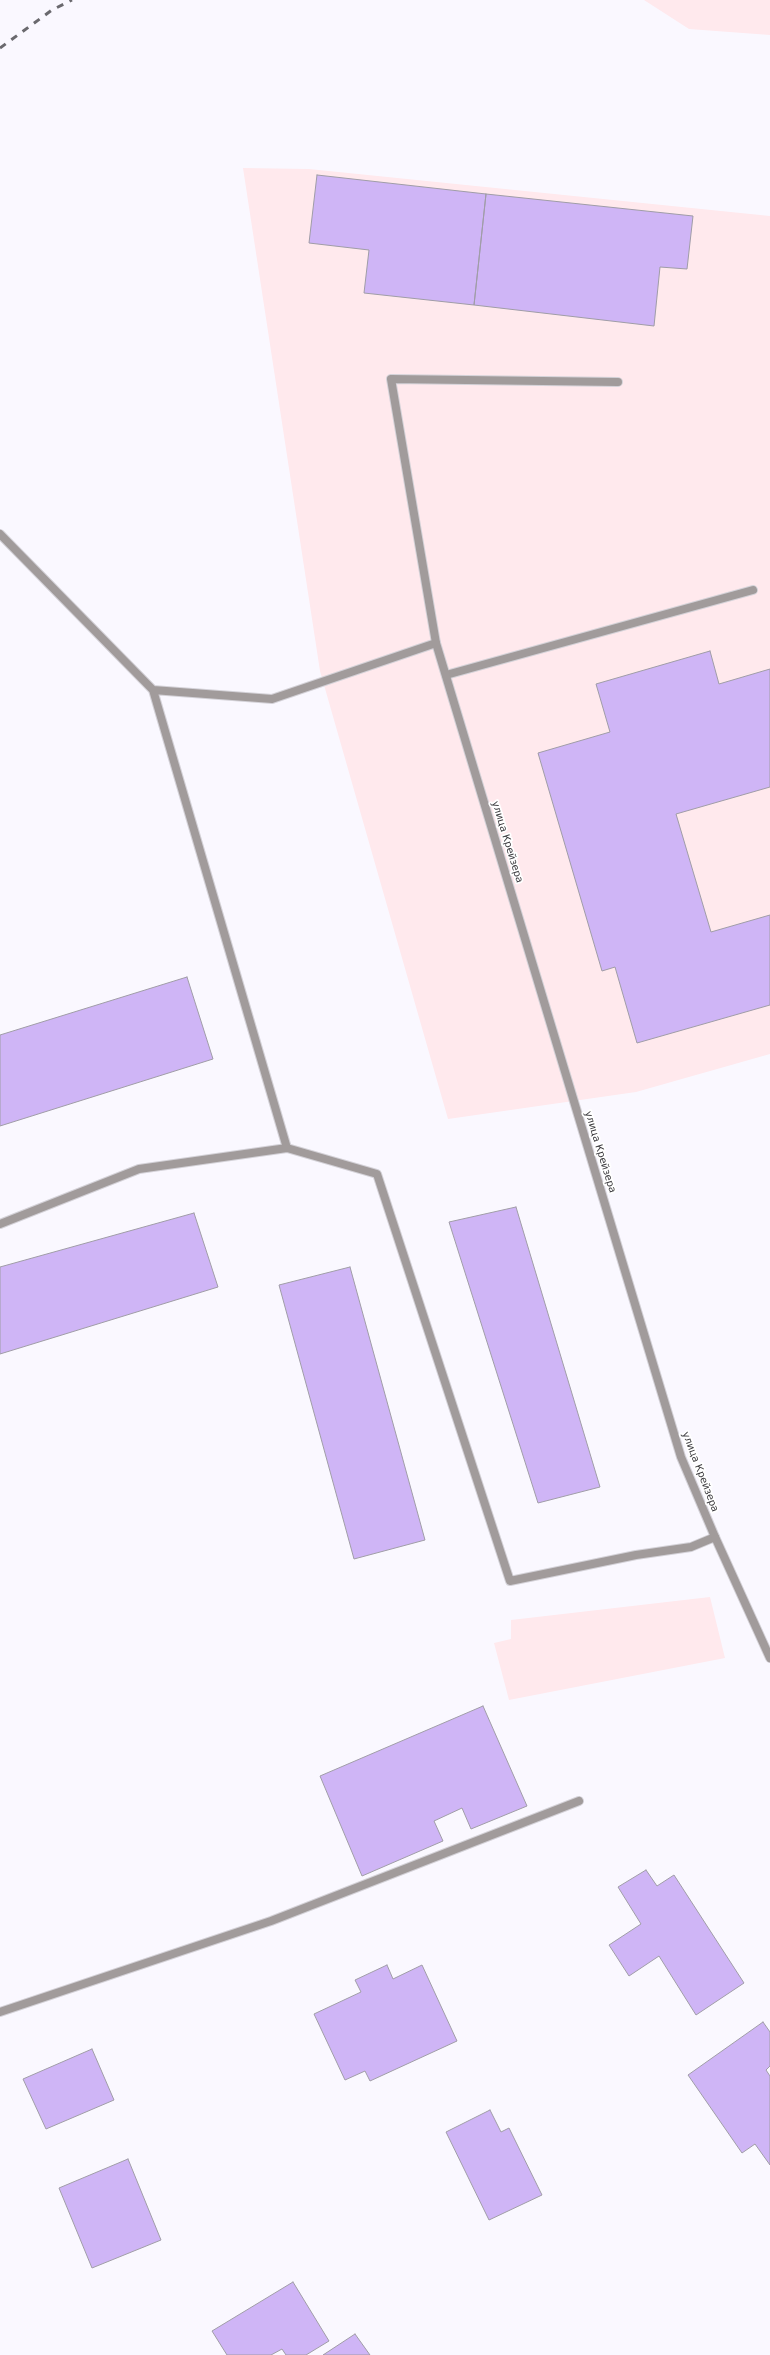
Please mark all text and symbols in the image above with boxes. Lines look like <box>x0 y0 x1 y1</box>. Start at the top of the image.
street label: улица Крейзера <box>489 800 525 884</box>
street label: улица Крейзера <box>582 1110 618 1194</box>
street label: улица Крейзера <box>679 1430 721 1514</box>

